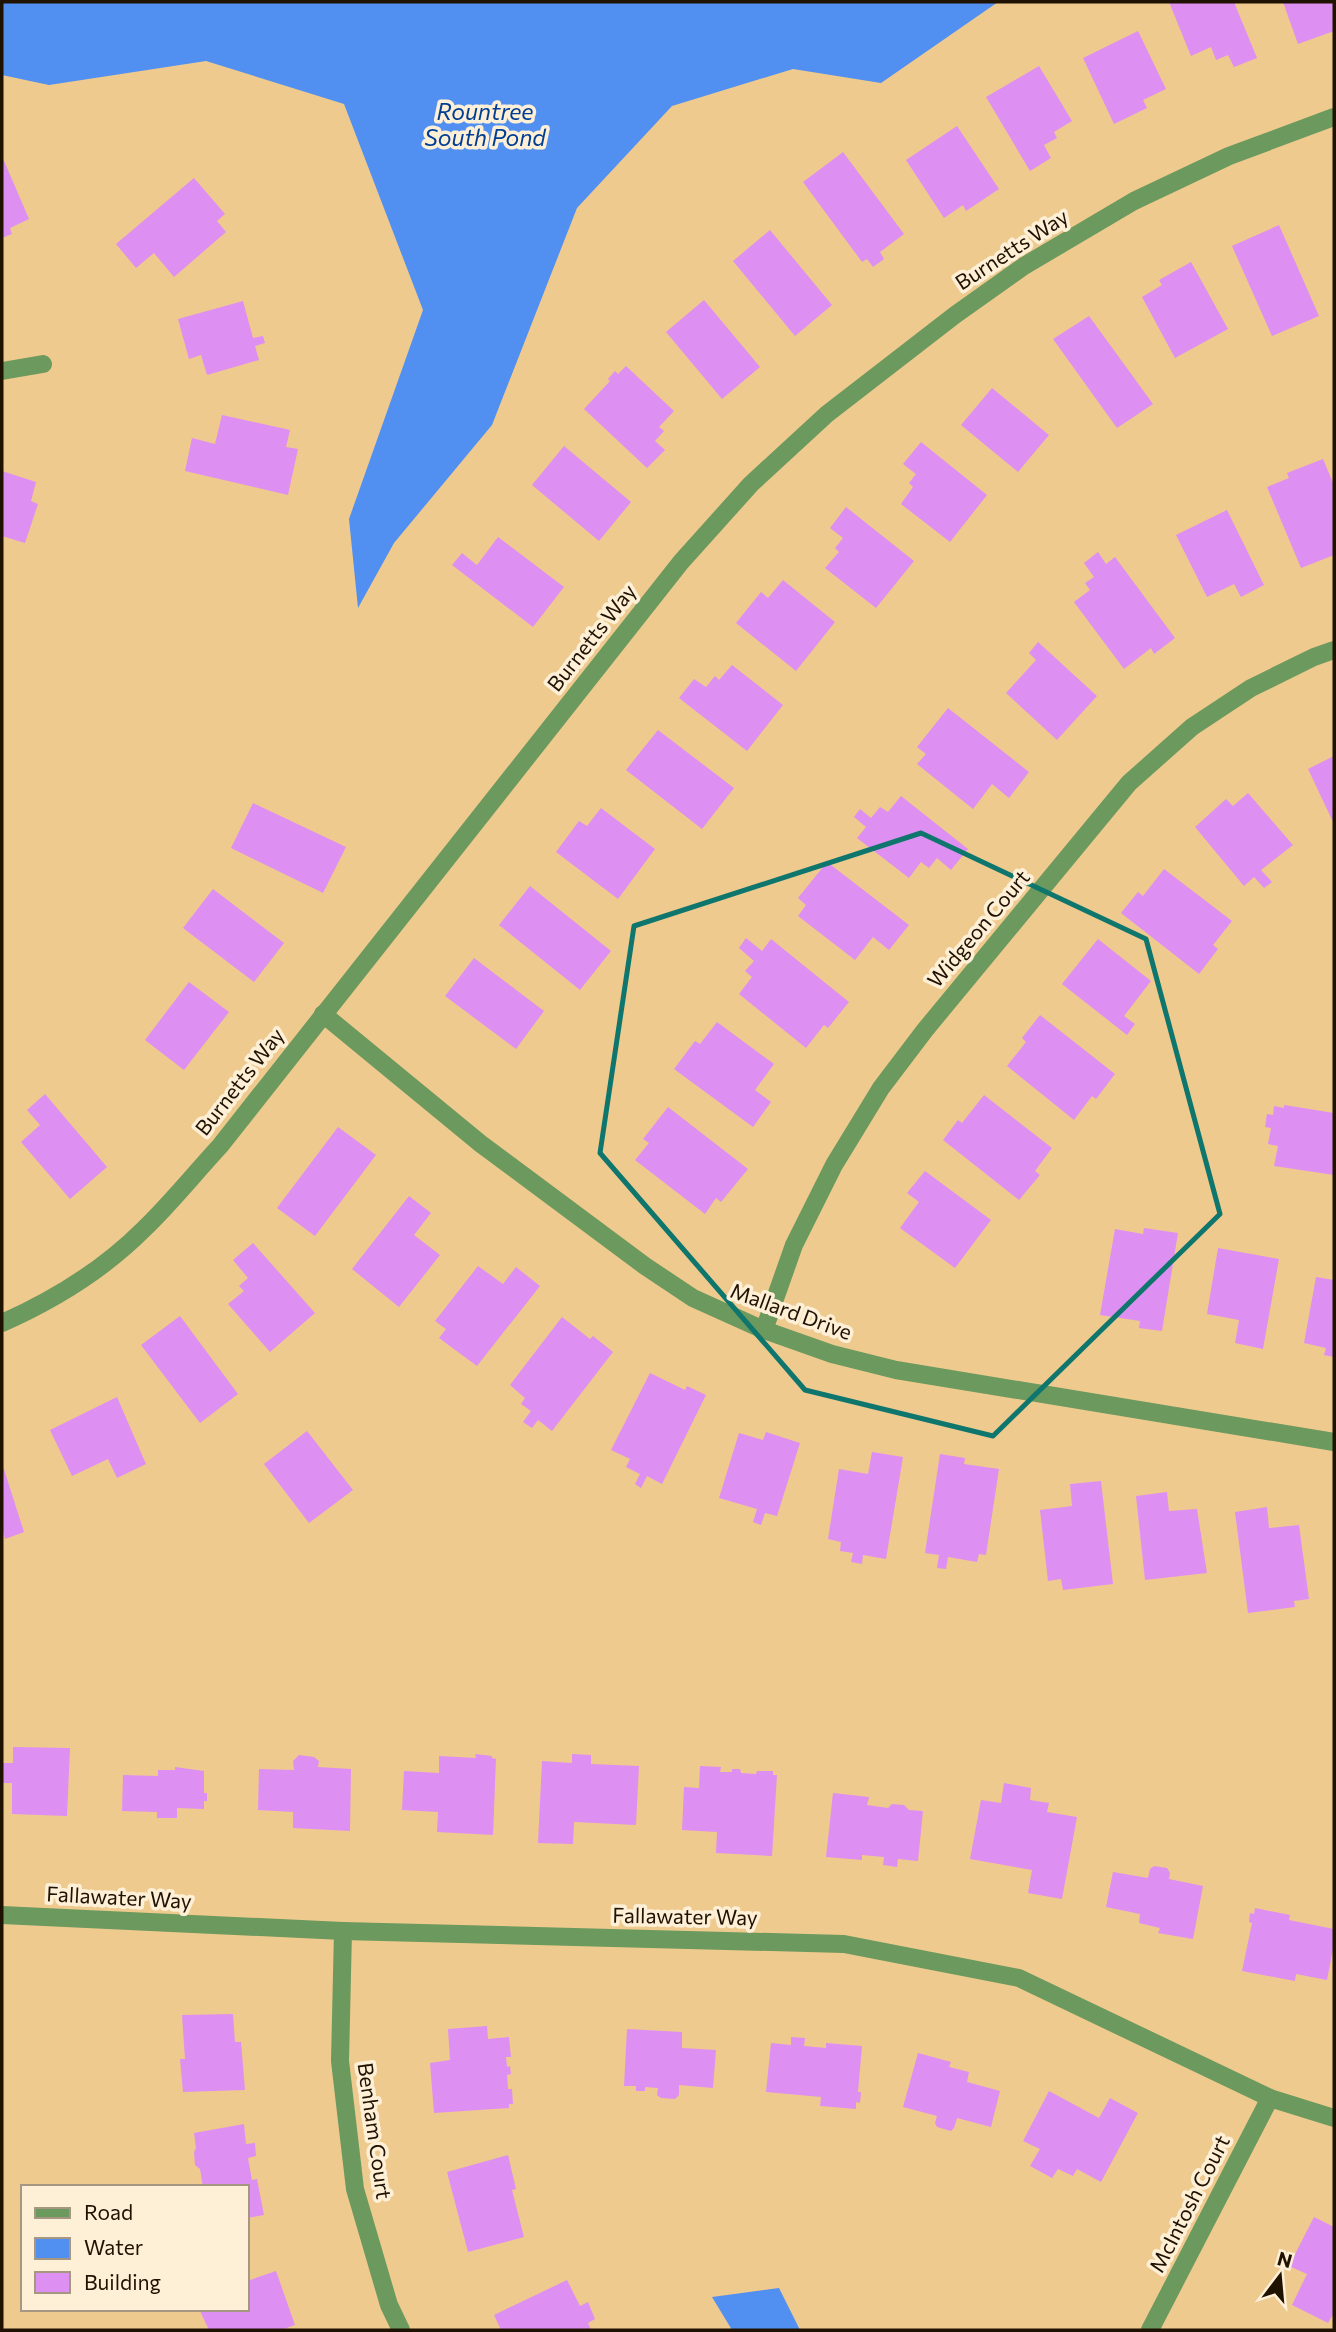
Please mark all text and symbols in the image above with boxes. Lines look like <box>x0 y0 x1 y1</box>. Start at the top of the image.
water label: Rountree South Pond <box>424 97 547 151</box>
street label: Burnetts Way <box>950 203 1072 294</box>
street label: Burnetts Way <box>541 578 641 696</box>
street label: Widgeon Court <box>922 864 1034 992</box>
street label: Burnetts Way <box>189 1022 289 1140</box>
street label: Mallard Drive <box>727 1277 856 1344</box>
street label: Fallawater Way <box>46 1880 192 1913</box>
street label: Fallawater Way <box>612 1902 758 1929</box>
street label: Benham Court <box>354 2061 397 2201</box>
street label: McIntosh Court <box>1143 2131 1234 2276</box>
legend <box>21 2185 248 2311</box>
text: Road <box>84 2199 133 2224</box>
text: Water <box>84 2234 143 2259</box>
north arrow <box>1245 2241 1315 2311</box>
text: N <box>1275 2246 1295 2272</box>
text: Building <box>84 2269 161 2294</box>

